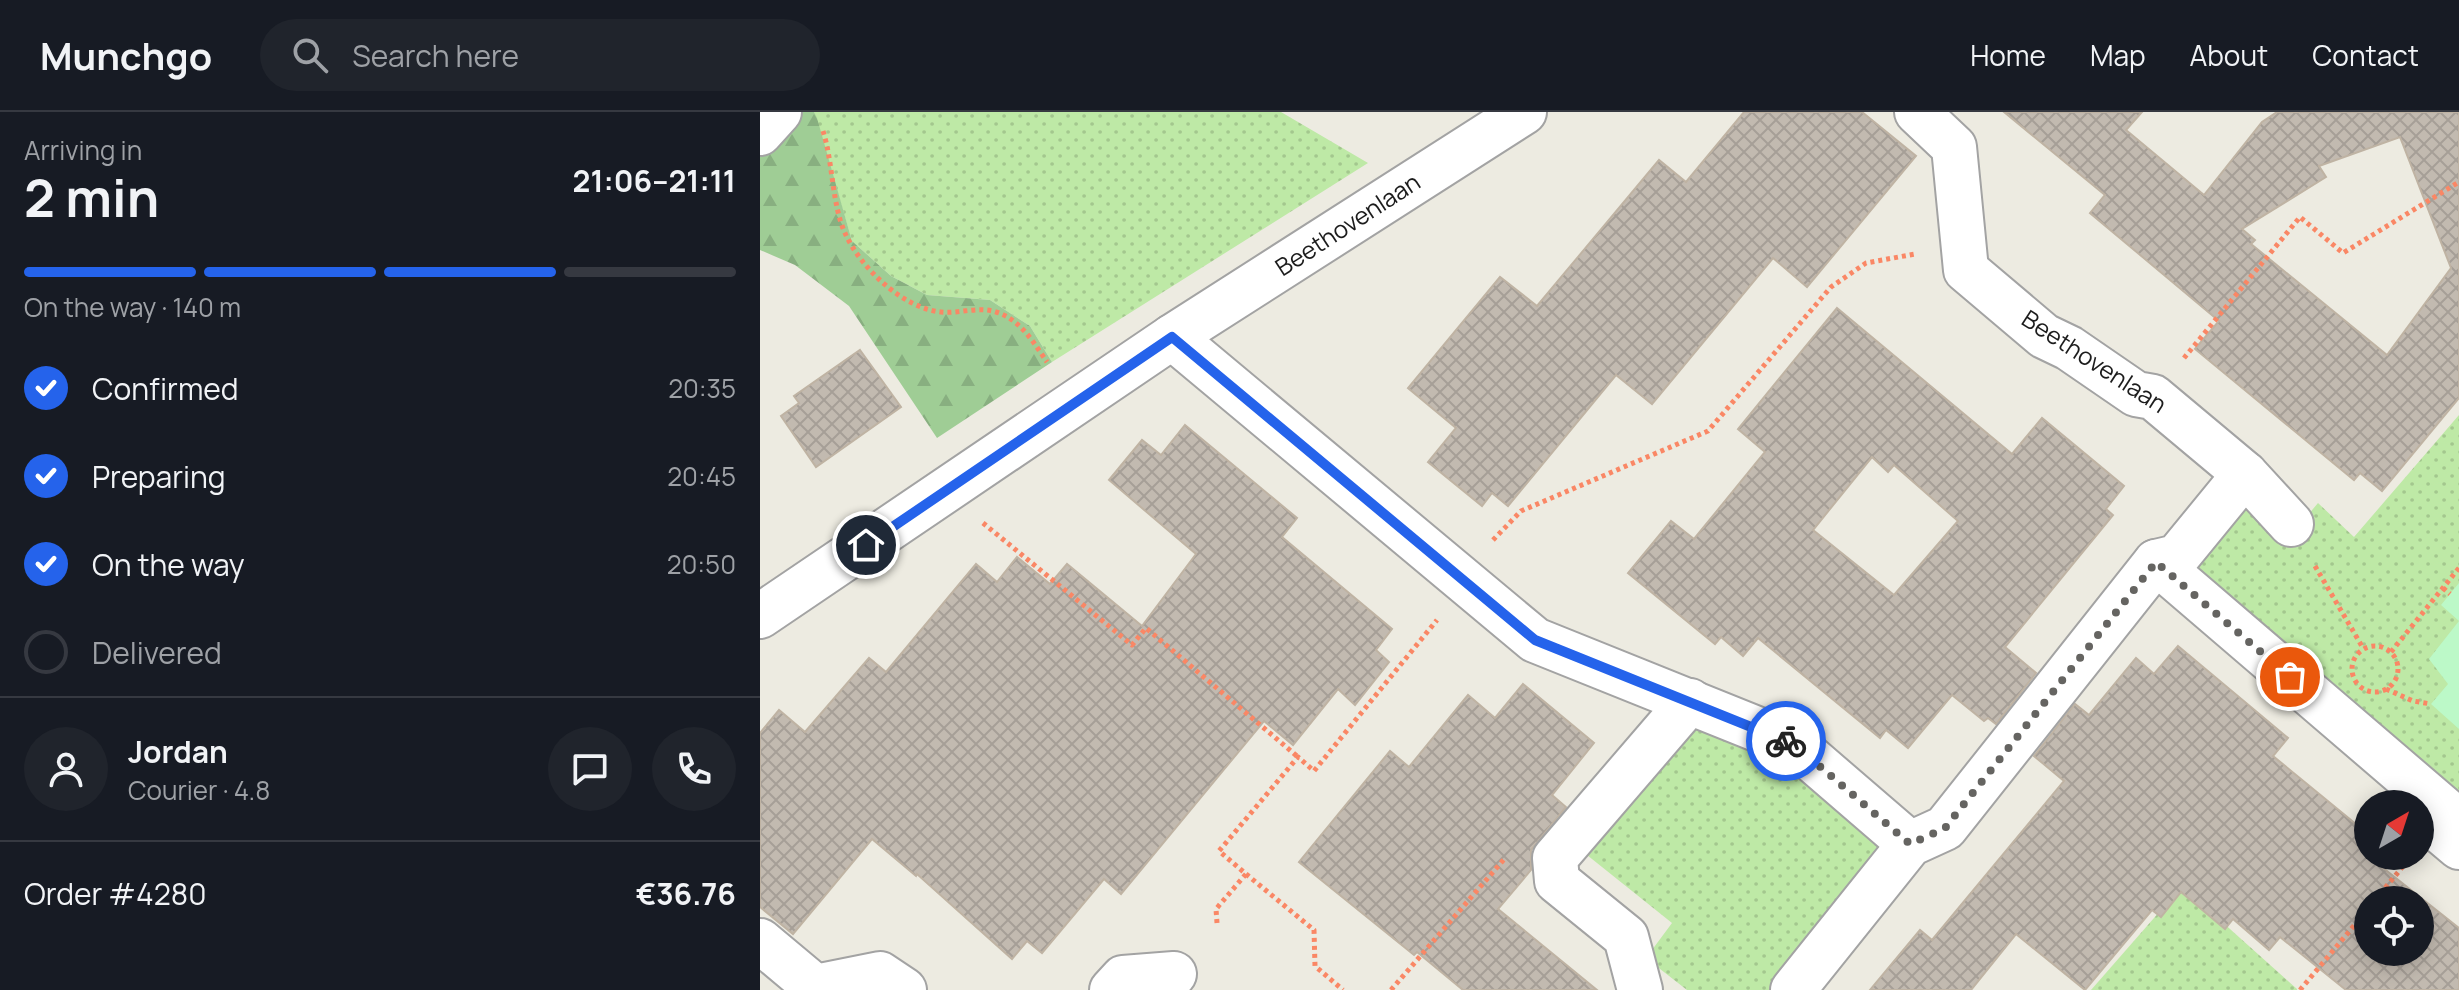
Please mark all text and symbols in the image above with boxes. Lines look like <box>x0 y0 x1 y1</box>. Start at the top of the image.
search box <box>260 19 820 91</box>
text: Munchgo <box>40 29 212 81</box>
icon: search <box>288 33 332 77</box>
text: Search here <box>352 35 519 76</box>
text: Home <box>1970 36 2046 74</box>
text: Map <box>2090 36 2146 74</box>
text: About <box>2190 36 2268 74</box>
text: Contact <box>2312 36 2419 74</box>
text: Arriving in <box>24 132 142 168</box>
text: 21:06–21:11 <box>573 160 736 201</box>
text: 2 min <box>24 162 159 233</box>
street label: Beethovenlaan <box>1268 165 1426 283</box>
text: On the way · 140 m <box>24 289 241 325</box>
street label: Beethovenlaan <box>2016 302 2174 420</box>
icon: check <box>24 366 68 410</box>
text: Confirmed <box>92 368 239 409</box>
text: 20:35 <box>668 370 736 406</box>
icon: check <box>24 454 68 498</box>
text: Preparing <box>92 456 226 497</box>
text: 20:45 <box>667 458 736 494</box>
pin <box>832 511 900 579</box>
icon: home <box>844 523 888 567</box>
icon: check <box>24 542 68 586</box>
text: On the way <box>92 544 245 585</box>
text: 20:50 <box>667 546 736 582</box>
text: Delivered <box>92 632 222 673</box>
pin <box>2256 643 2324 711</box>
icon: bag <box>2268 655 2312 699</box>
courier <box>1746 701 1826 781</box>
icon: bike <box>1764 719 1808 763</box>
button: person <box>24 727 108 811</box>
button: chat <box>548 727 632 811</box>
button: phone <box>652 727 736 811</box>
text: Jordan <box>128 731 228 772</box>
text: Courier · 4.8 <box>128 772 270 808</box>
north arrow <box>2354 790 2434 870</box>
map controls <box>2354 790 2434 966</box>
text: Order #4280 <box>24 873 206 914</box>
text: €36.76 <box>636 873 736 914</box>
button: locate <box>2354 886 2434 966</box>

